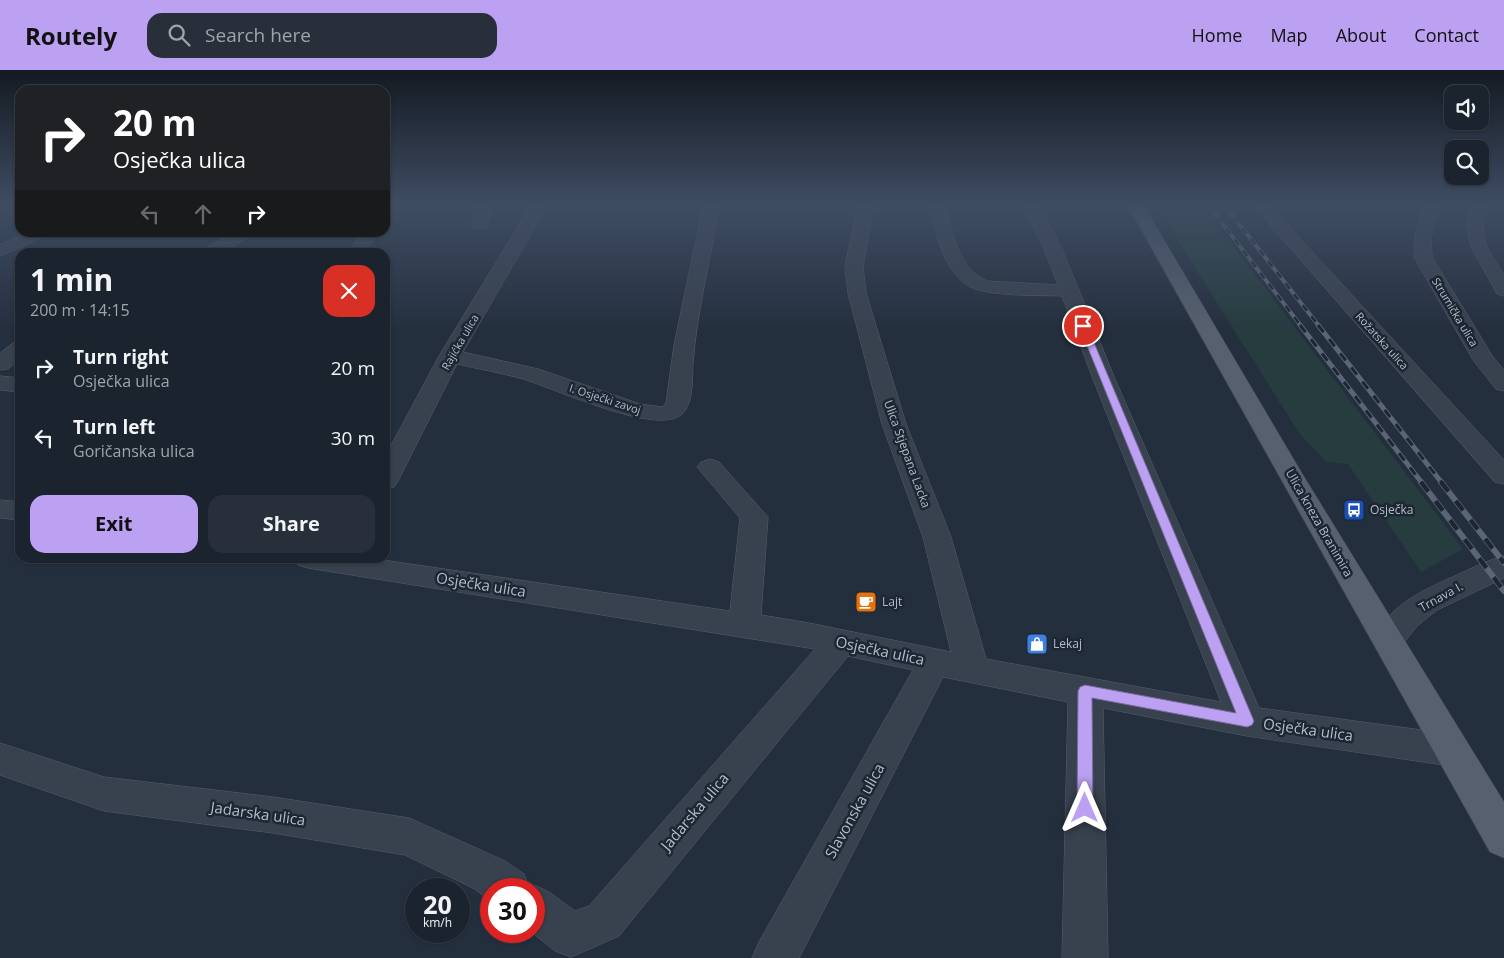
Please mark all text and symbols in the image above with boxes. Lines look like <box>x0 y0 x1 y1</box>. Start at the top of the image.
search box <box>147 13 497 58</box>
text: Routely <box>25 19 117 52</box>
icon: search <box>165 21 193 49</box>
text: Search here <box>205 22 311 48</box>
text: Home <box>1192 23 1242 47</box>
text: Map <box>1270 23 1308 47</box>
text: About <box>1336 23 1386 47</box>
text: Contact <box>1414 23 1479 47</box>
map controls <box>1444 85 1489 185</box>
button: sound <box>1444 85 1489 130</box>
text: 20 m <box>113 99 196 146</box>
icon: right <box>30 105 95 170</box>
button: search <box>1444 140 1489 185</box>
text: Osječka ulica <box>113 144 246 174</box>
icon: left <box>136 200 164 228</box>
icon: ahead <box>189 200 217 228</box>
icon: right <box>242 200 270 228</box>
text: 1 min <box>30 259 113 300</box>
button: close <box>323 265 375 317</box>
street label: Strumička ulica <box>1429 275 1482 349</box>
text: 200 m · 14:15 <box>30 299 130 321</box>
pin <box>1062 305 1104 347</box>
street label: Rožatska ulica <box>1353 309 1412 373</box>
street label: Rajićka ulica <box>438 311 482 372</box>
icon: arrive <box>1069 312 1097 340</box>
text: Turn right <box>73 344 168 370</box>
icon: right <box>30 354 58 382</box>
text: 20 m <box>331 355 375 381</box>
text: Osječka ulica <box>73 370 170 392</box>
street label: I. Osječki zavoj <box>567 380 643 417</box>
street label: Ulica Stjepana Lacka <box>880 397 935 510</box>
text: Turn left <box>73 414 155 440</box>
icon: left <box>30 424 58 452</box>
text: 30 m <box>331 425 375 451</box>
text: Goričanska ulica <box>73 440 195 462</box>
street label: Ulica kneza Branimira <box>1282 466 1357 580</box>
button: Exit <box>30 495 198 553</box>
button: Share <box>208 495 375 553</box>
bus stop icon: Osječka <box>1342 498 1366 522</box>
place label: Osječka <box>1370 501 1414 518</box>
street label: Osječka ulica <box>435 567 527 601</box>
street label: Trnava I. <box>1416 578 1466 616</box>
cafe icon: Lajt <box>854 590 878 614</box>
place label: Lajt <box>882 593 902 610</box>
street label: Osječka ulica <box>834 631 927 669</box>
shop icon: Lekaj <box>1025 632 1049 656</box>
place label: Lekaj <box>1053 635 1082 652</box>
street label: Osječka ulica <box>1262 713 1354 745</box>
street label: Slavonska ulica <box>820 759 888 862</box>
street label: Jadarska ulica <box>655 768 733 856</box>
position arrow <box>1058 781 1110 833</box>
street label: Jadarska ulica <box>207 796 307 830</box>
speed limit sign: 30 <box>480 878 545 943</box>
text: 20 <box>423 887 452 921</box>
text: km/h <box>423 914 452 931</box>

